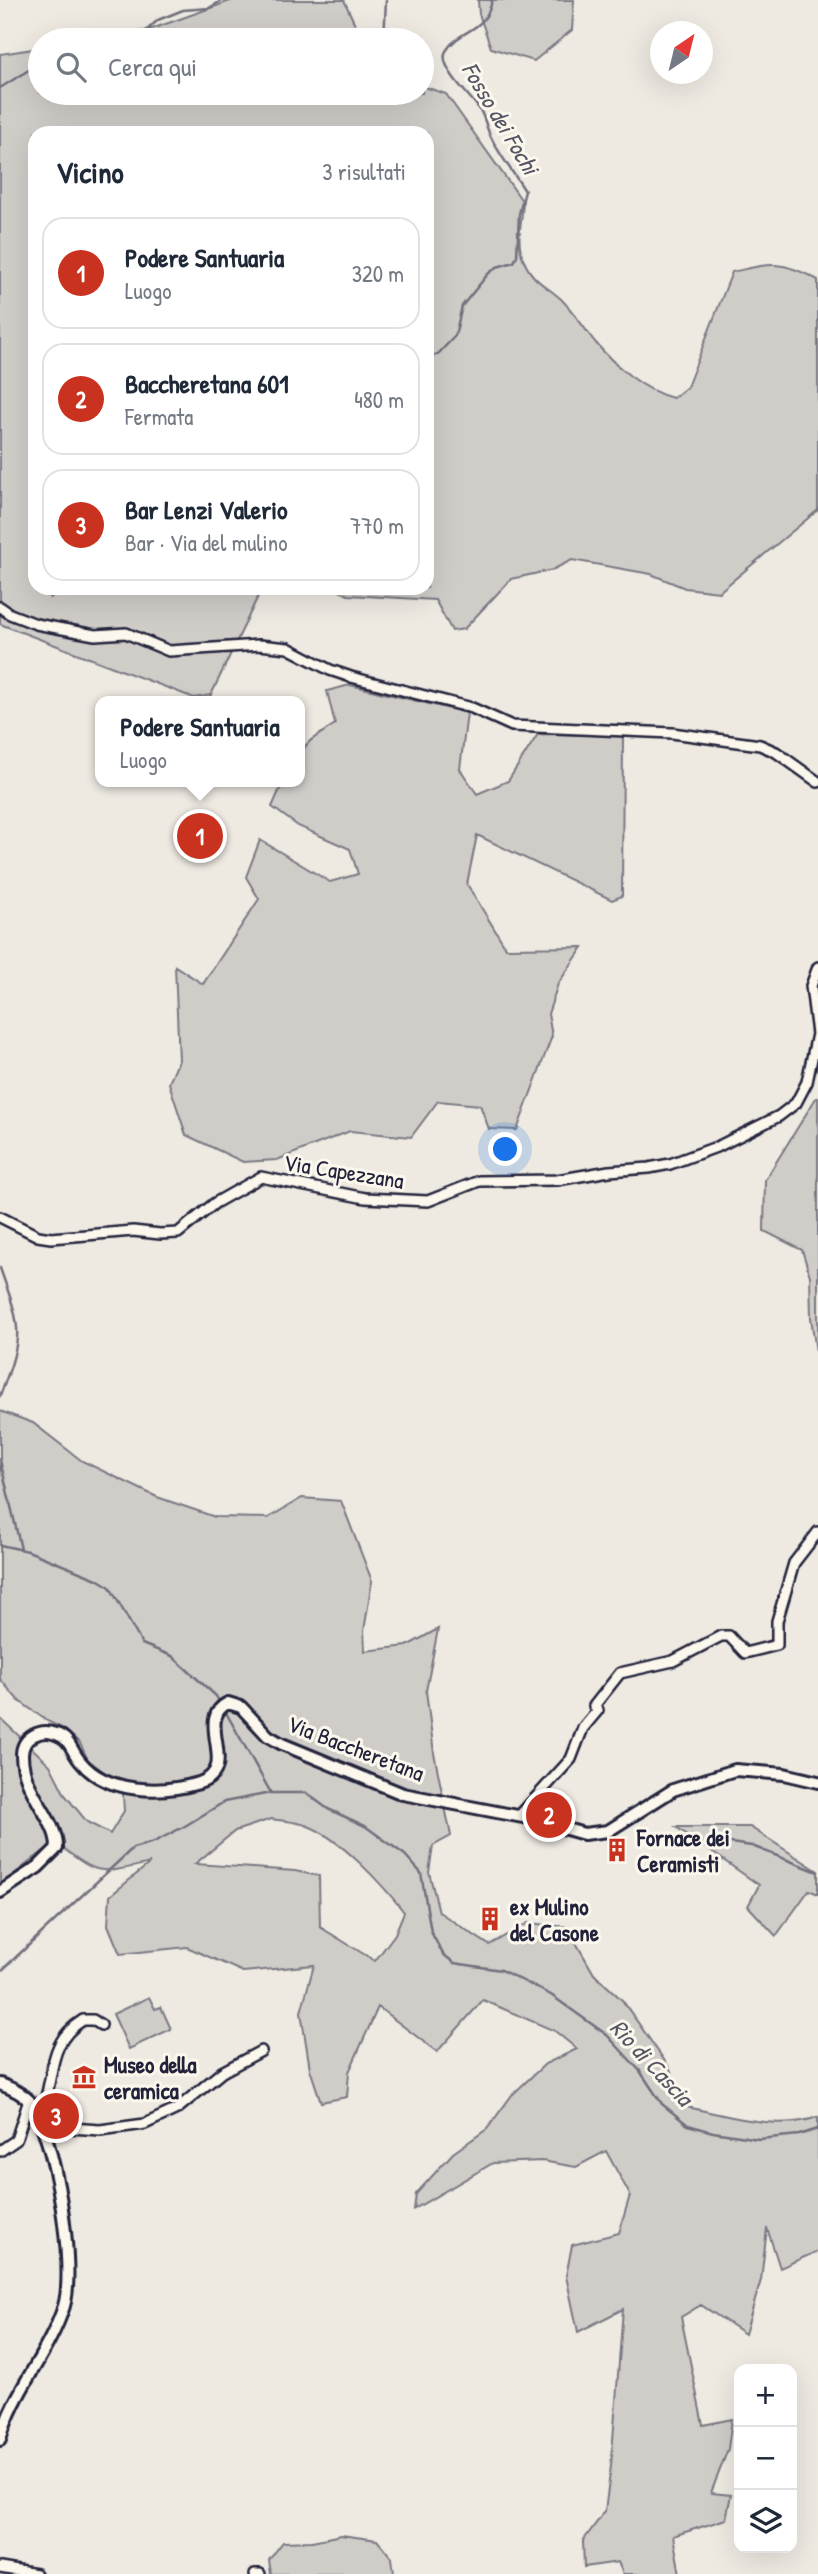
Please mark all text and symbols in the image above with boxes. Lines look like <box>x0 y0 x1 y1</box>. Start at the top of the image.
north arrow <box>650 21 713 84</box>
search box <box>28 28 434 105</box>
icon: search <box>52 48 90 86</box>
text: Cerca qui <box>108 49 197 84</box>
water label: Fosso dei Fochi <box>455 56 548 182</box>
text: Vicino <box>56 152 124 192</box>
text: 3 risultati <box>322 156 406 187</box>
text: Podere Santuaria <box>125 240 284 275</box>
text: 1 <box>77 258 85 289</box>
text: 320 m <box>352 258 404 289</box>
text: Luogo <box>125 275 172 306</box>
text: Baccheretana 601 <box>125 366 289 401</box>
text: 2 <box>76 384 86 415</box>
text: 480 m <box>354 384 404 415</box>
text: Fermata <box>125 401 193 432</box>
text: Bar Lenzi Valerio <box>125 492 287 527</box>
text: 3 <box>76 510 86 541</box>
text: 770 m <box>350 510 404 541</box>
text: Bar · Via del mulino <box>125 527 287 558</box>
popup <box>95 696 305 787</box>
text: Podere Santuaria <box>120 709 280 744</box>
text: Luogo <box>120 744 167 775</box>
pin: 1 <box>177 810 223 862</box>
your location <box>488 1132 522 1166</box>
street label: Via Capezzana <box>282 1146 406 1196</box>
street label: Via Baccheretana <box>283 1708 429 1788</box>
pin: 2 <box>526 1789 572 1841</box>
place label: Fornace dei Ceramisti <box>636 1822 730 1879</box>
building icon: Fornace dei Ceramisti <box>603 1836 631 1864</box>
place label: ex Mulino del Casone <box>510 1891 600 1948</box>
building icon: ex Mulino del Casone <box>476 1905 504 1933</box>
water label: Rio di Cascia <box>604 2012 702 2114</box>
place label: Museo della ceramica <box>104 2049 197 2106</box>
museum icon: Museo della ceramica <box>70 2063 98 2091</box>
pin: 3 <box>33 2090 79 2142</box>
map controls <box>734 2364 797 2553</box>
button: + <box>734 2364 797 2427</box>
button: − <box>734 2427 797 2490</box>
button: layers <box>734 2490 797 2553</box>

